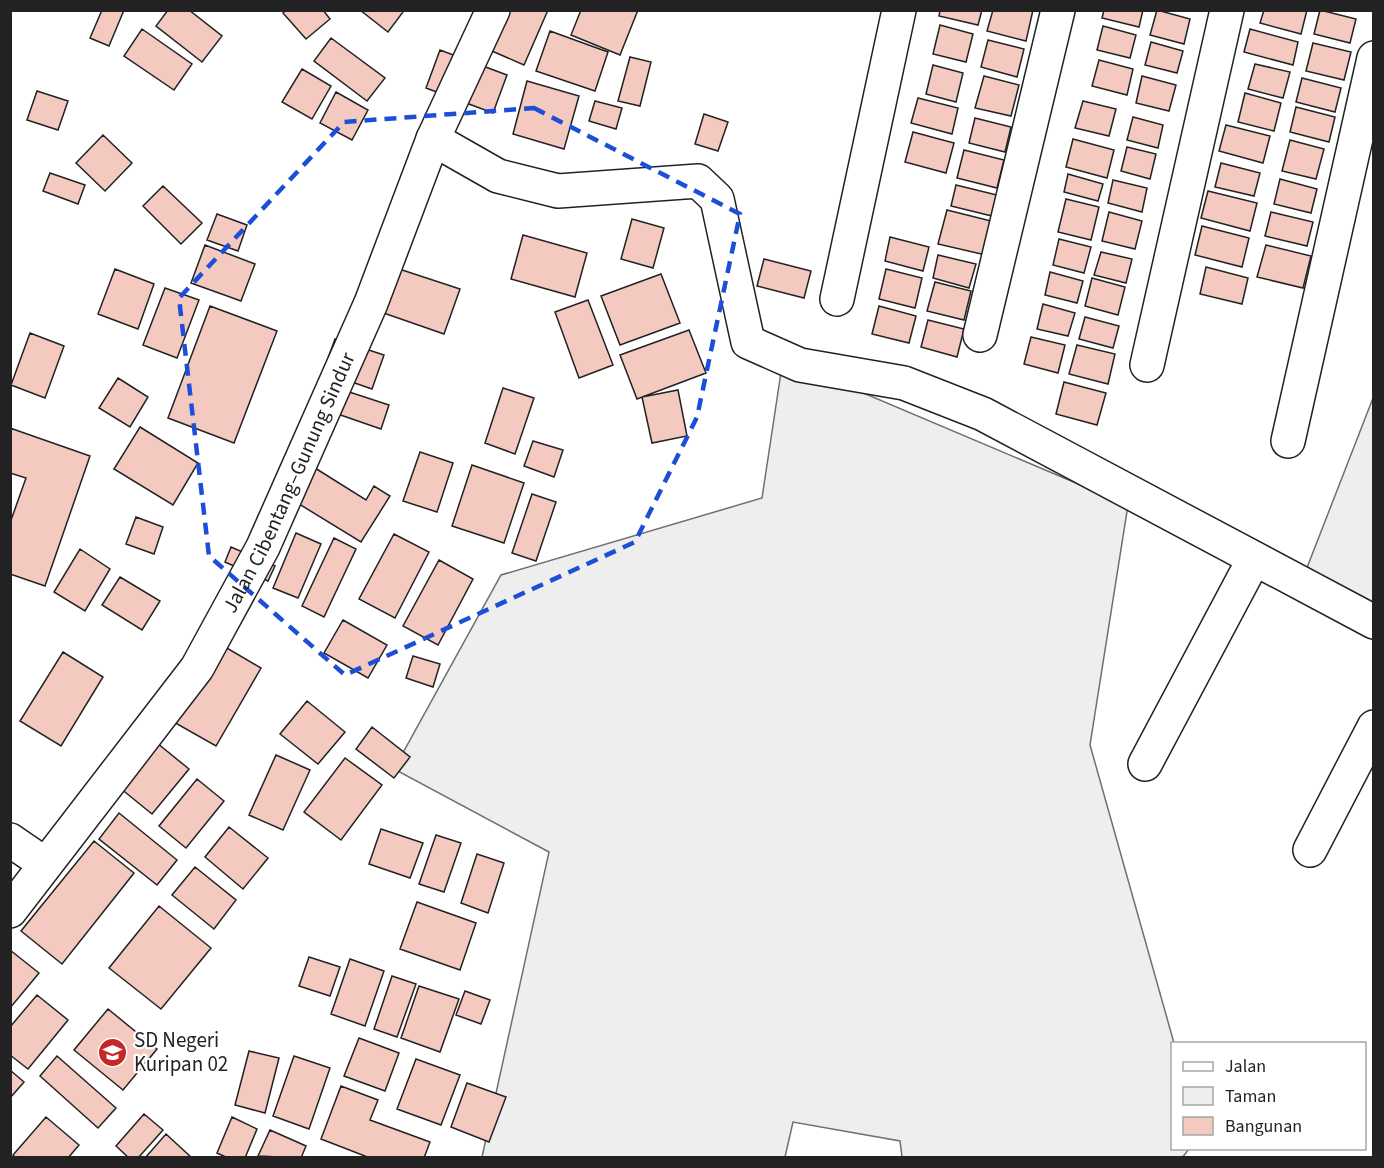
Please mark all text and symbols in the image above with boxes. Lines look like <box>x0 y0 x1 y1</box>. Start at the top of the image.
street label: Jalan Cibentang–Gunung Sindur <box>215 347 363 618</box>
place label: SD Negeri Kuripan 02 <box>134 1025 228 1079</box>
school or university icon: SD Negeri Kuripan 02 <box>97 1036 129 1068</box>
legend <box>1171 1042 1366 1150</box>
text: Jalan <box>1225 1054 1266 1079</box>
text: Taman <box>1225 1084 1276 1109</box>
text: Bangunan <box>1225 1114 1302 1139</box>

